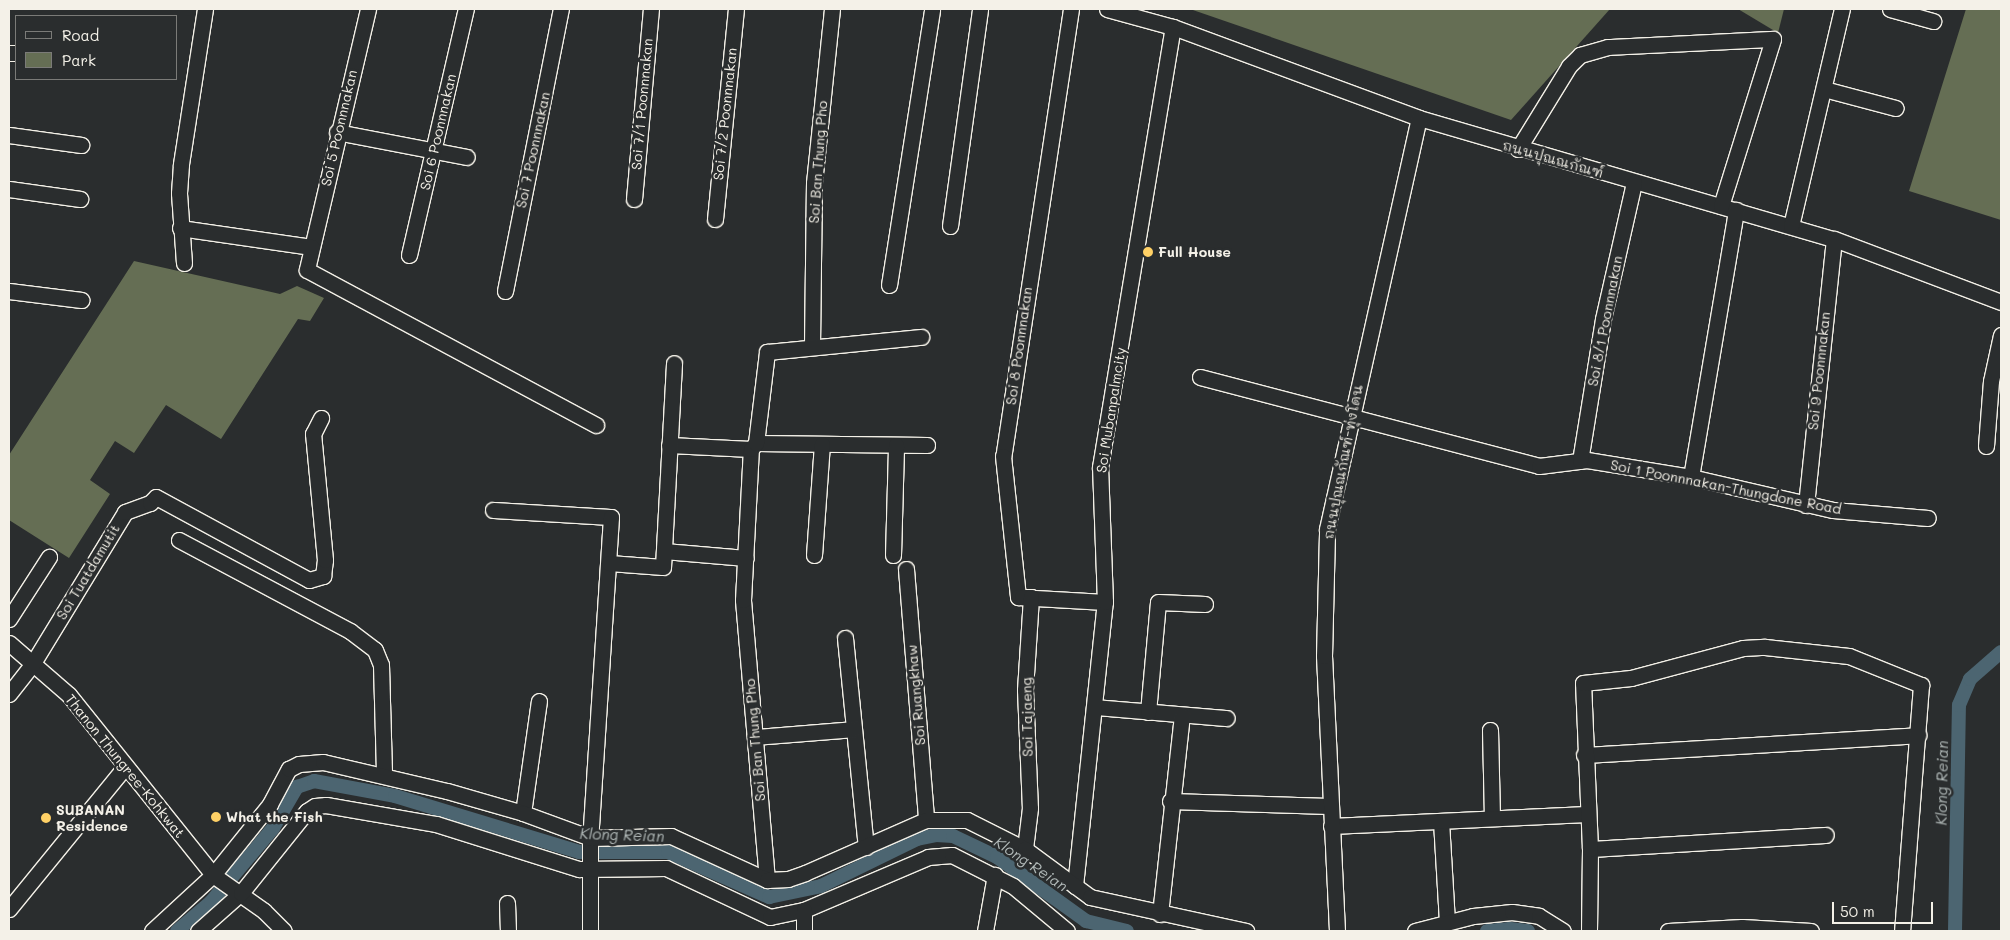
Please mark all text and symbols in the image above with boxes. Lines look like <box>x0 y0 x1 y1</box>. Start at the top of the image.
legend <box>15 15 178 80</box>
text: Road <box>62 25 99 45</box>
street label: Soi 7/1 Poonnnakan <box>628 38 656 170</box>
street label: Soi 7/2 Poonnnakan <box>710 47 740 181</box>
text: Park <box>62 50 96 70</box>
street label: Soi 5 Poonnnakan <box>317 68 361 188</box>
street label: Soi 6 Poonnnakan <box>416 72 460 192</box>
street label: Soi 7 Poonnnakan <box>512 90 554 210</box>
street label: Soi Ban Thung Pho <box>805 100 831 224</box>
street label: ถนนปุณณกัณฑ์ <box>1501 137 1605 181</box>
place label: Full House <box>1158 244 1231 260</box>
marker: Full House <box>1142 246 1154 258</box>
street label: Soi 8/1 Poonnnakan <box>1584 254 1626 388</box>
street label: Soi 8 Poonnnakan <box>1002 286 1036 406</box>
street label: Soi 9 Poonnnakan <box>1804 311 1834 431</box>
street label: Soi Mubanpalmcity <box>1093 346 1129 474</box>
street label: ถนนปุณณกัณฑ์-ทุ่งโดน <box>1320 383 1366 541</box>
street label: Soi 1 Poonnnakan-Thungdone Road <box>1609 456 1843 518</box>
street label: Soi Tuatdamutit <box>53 521 123 623</box>
street label: Soi Ruangkhaw <box>903 644 929 746</box>
street label: Soi Tajaeng <box>1018 677 1036 757</box>
street label: Soi Ban Thung Pho <box>741 678 769 802</box>
street label: Thanon Thungree-Kohkwat <box>62 691 188 841</box>
water label: Klong Reian <box>1932 740 1952 826</box>
place label: SUBANAN Residence <box>56 802 128 834</box>
place label: What the Fish <box>226 809 323 825</box>
marker: What the Fish <box>210 811 222 823</box>
marker: SUBANAN Residence <box>40 812 52 824</box>
water label: Klong Reian <box>579 825 665 845</box>
water label: Klong Reian <box>991 833 1071 895</box>
scale bar <box>1835 892 1936 924</box>
text: 50 m <box>1840 901 1875 921</box>

